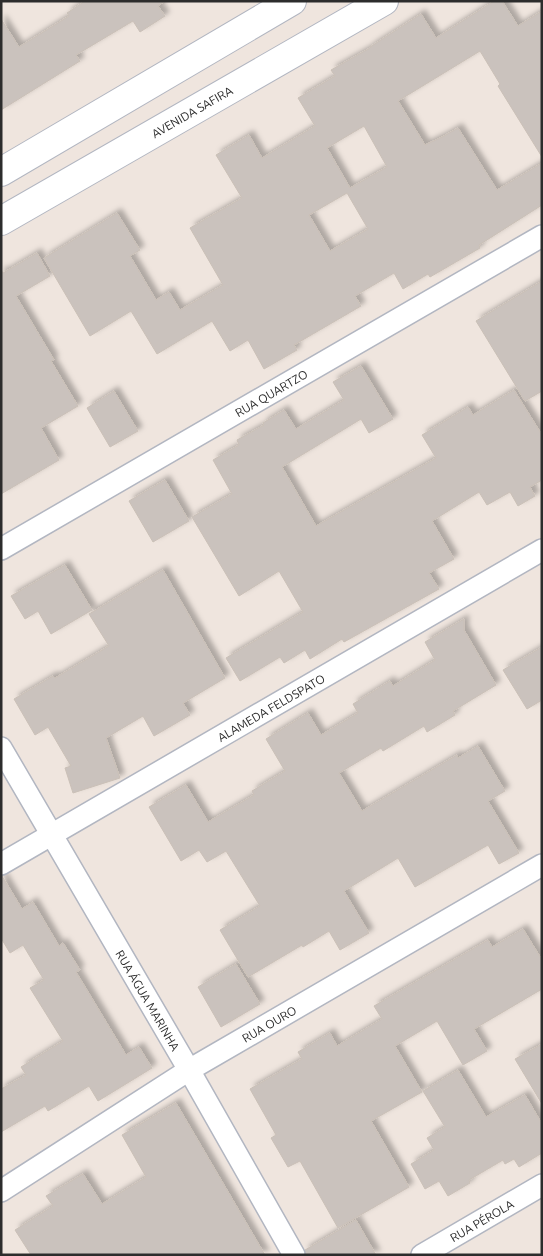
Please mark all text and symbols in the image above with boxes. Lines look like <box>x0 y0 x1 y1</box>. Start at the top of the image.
street label: AVENIDA SAFIRA <box>149 83 235 140</box>
street label: RUA QUARTZO <box>232 367 310 419</box>
street label: ALAMEDA FELDSPATO <box>215 671 327 744</box>
street label: RUA ÁGUA MARINHA <box>114 948 183 1053</box>
street label: RUA OURO <box>239 1003 298 1044</box>
street label: RUA PÉROLA <box>448 1197 516 1244</box>

